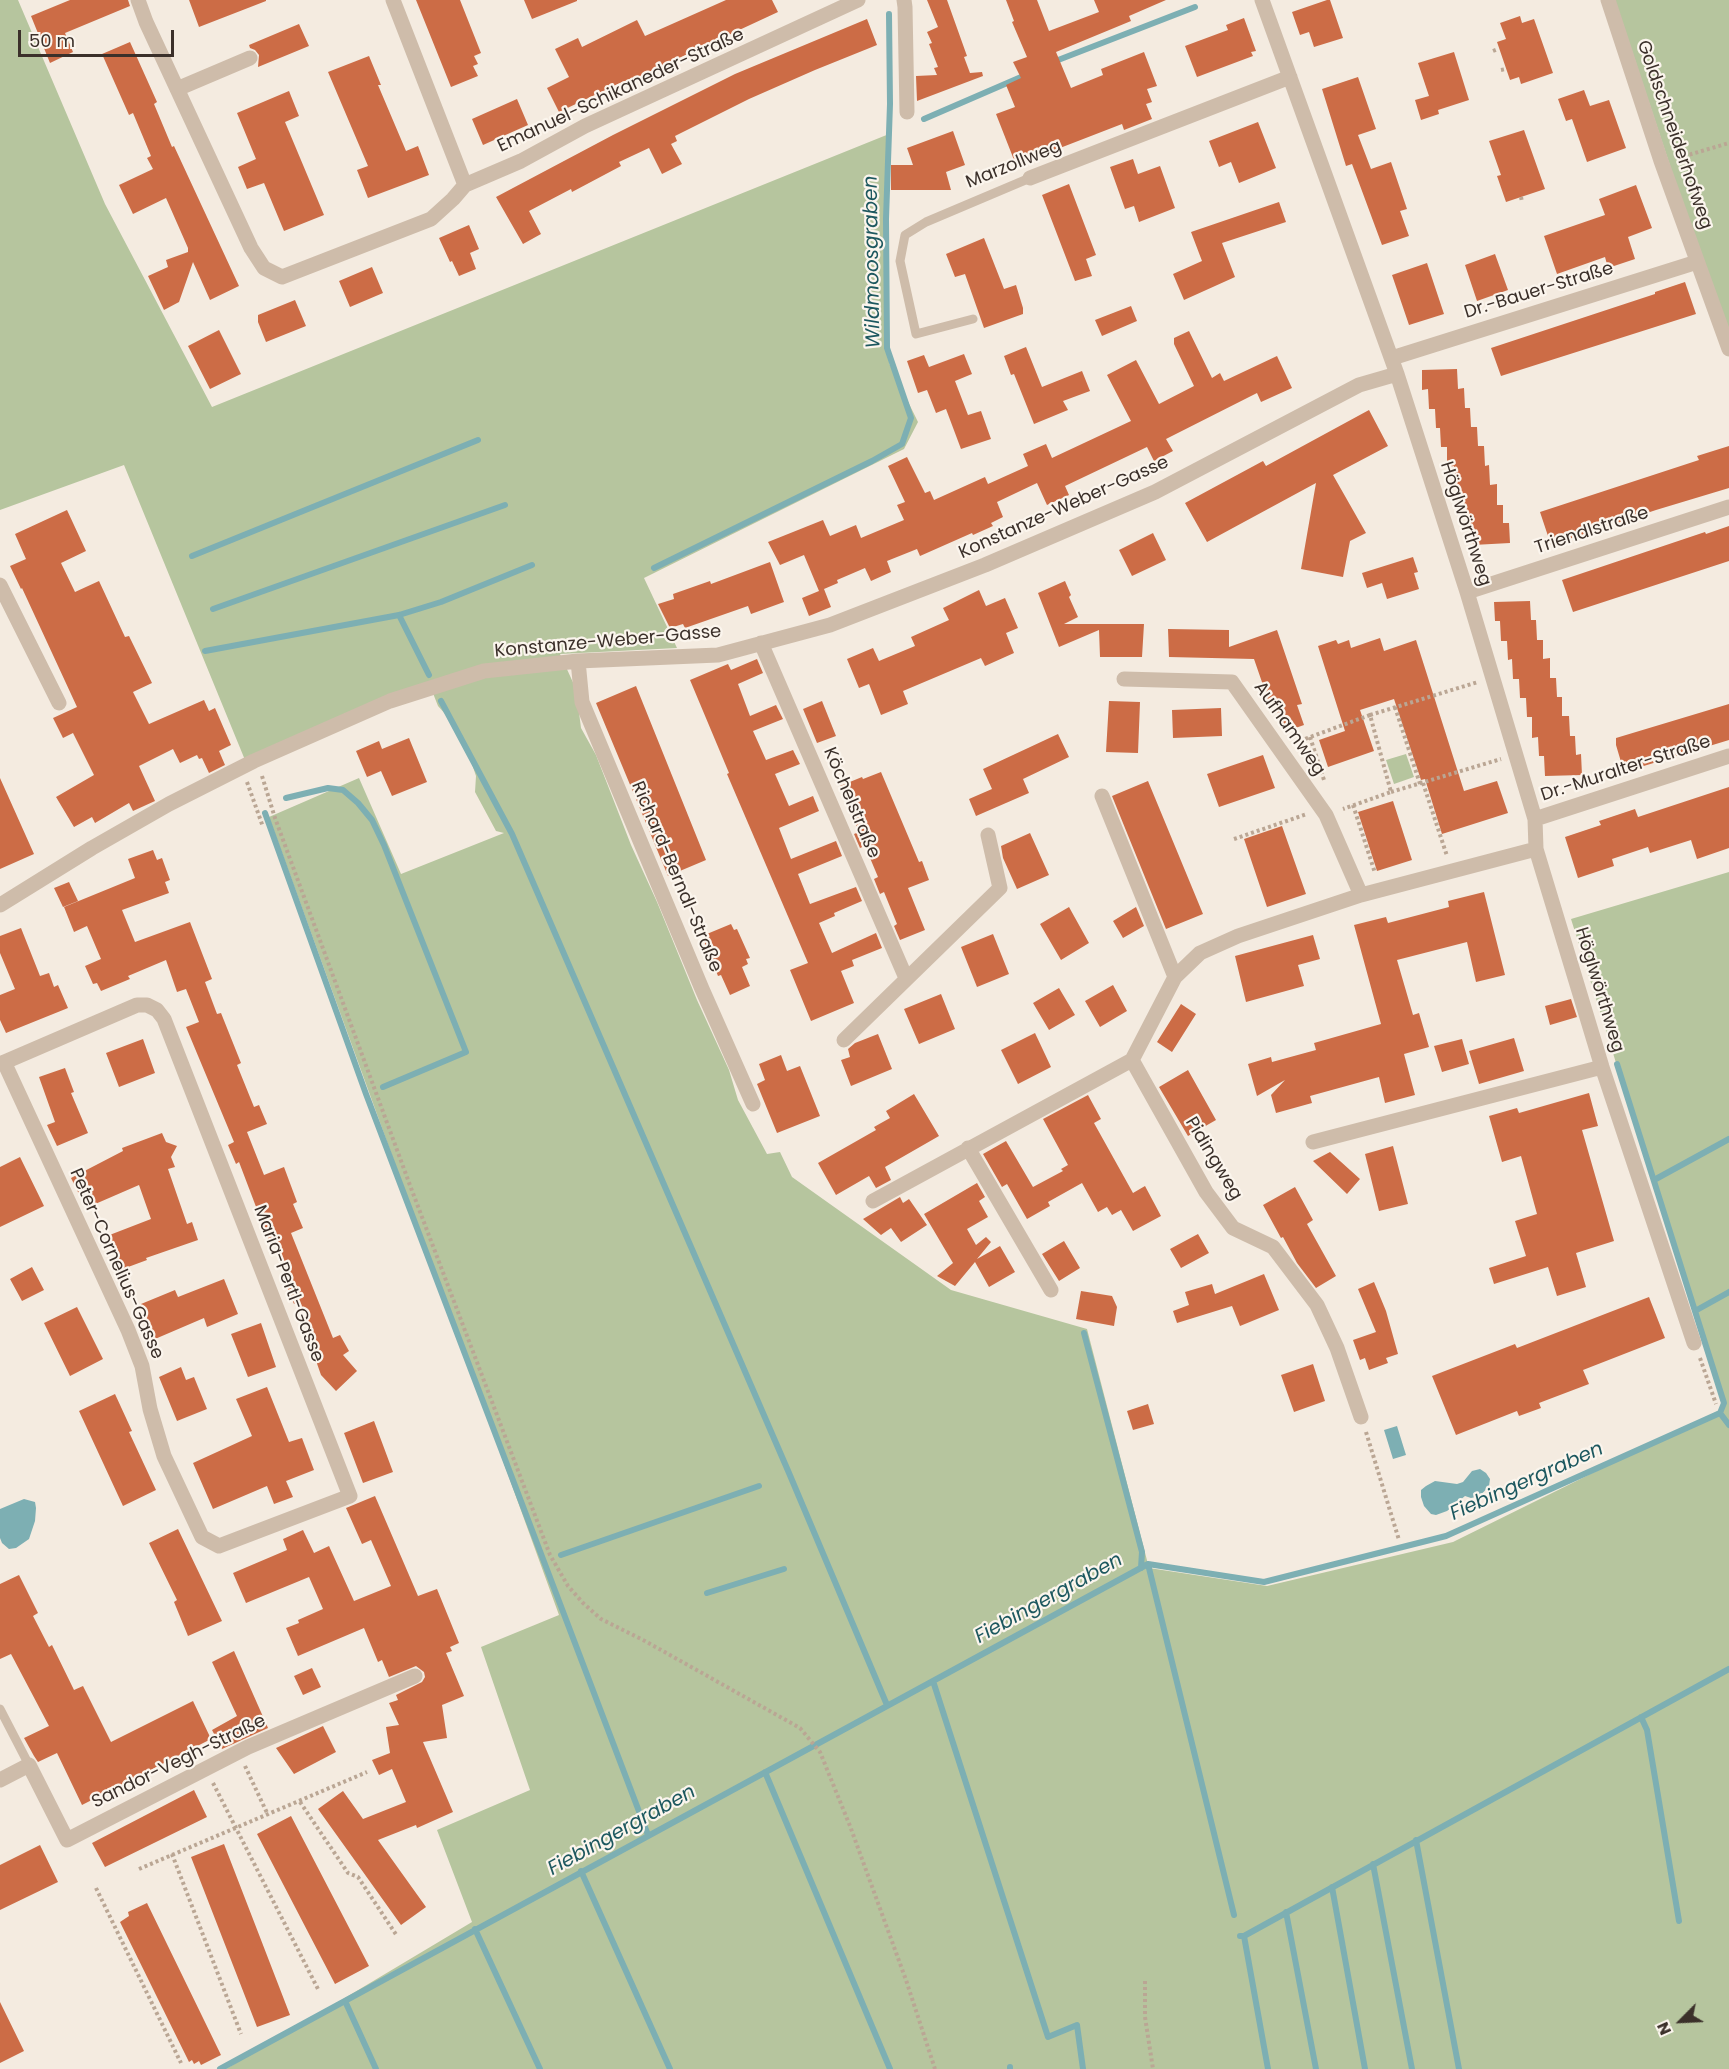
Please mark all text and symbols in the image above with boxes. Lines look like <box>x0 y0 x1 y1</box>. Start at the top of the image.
scale bar <box>21 18 177 56</box>
street label: Emanuel-Schikaneder-Straße <box>494 24 748 158</box>
text: 50 m <box>29 28 75 53</box>
street label: Goldschneiderhofweg <box>1632 38 1716 232</box>
street label: Marzollweg <box>963 136 1065 194</box>
water label: Wildmoosgraben <box>859 175 887 349</box>
street label: Dr.-Bauer-Straße <box>1462 258 1616 324</box>
street label: Konstanze-Weber-Gasse <box>956 452 1172 564</box>
street label: Höglwörthweg <box>1435 459 1495 589</box>
street label: Triendlstraße <box>1532 502 1652 560</box>
street label: Konstanze-Weber-Gasse <box>494 621 722 663</box>
street label: Aufhamweg <box>1249 678 1329 780</box>
street label: Dr.-Muralter-Straße <box>1538 731 1714 807</box>
street label: Köchelstraße <box>818 744 884 862</box>
street label: Richard-Berndl-Straße <box>626 778 726 976</box>
street label: Höglwörthweg <box>1570 925 1628 1055</box>
street label: Pidingweg <box>1180 1113 1246 1205</box>
street label: Peter-Cornelius-Gasse <box>64 1165 168 1363</box>
street label: Maria-Pertl-Gasse <box>248 1203 328 1365</box>
water label: Fiebingergraben <box>1447 1437 1607 1527</box>
water label: Fiebingergraben <box>971 1548 1127 1650</box>
street label: Sandor-Vegh-Straße <box>88 1710 270 1814</box>
water label: Fiebingergraben <box>544 1780 700 1882</box>
north arrow <box>1651 1991 1711 2051</box>
text: N <box>1651 2018 1677 2039</box>

